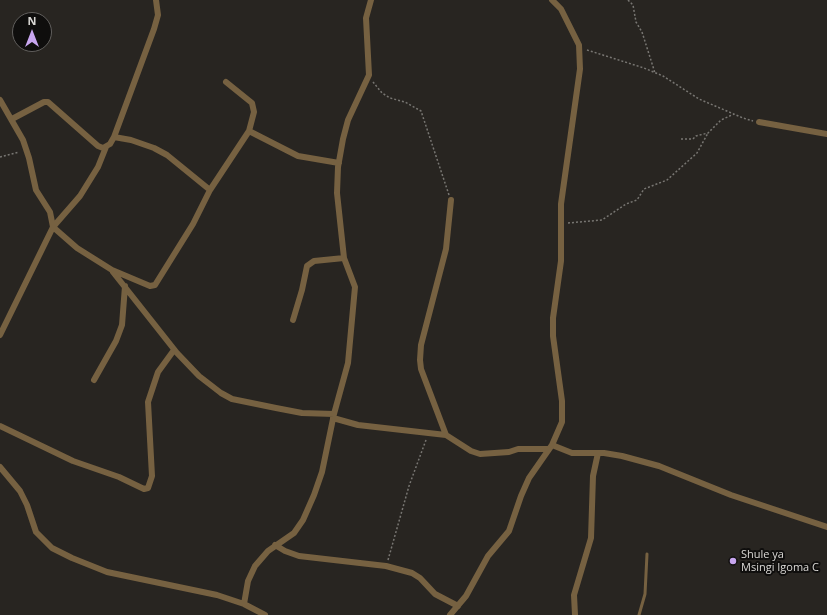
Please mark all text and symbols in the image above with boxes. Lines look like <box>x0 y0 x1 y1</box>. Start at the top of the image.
north arrow <box>12 12 52 52</box>
text: N <box>28 13 36 28</box>
place label: Shule ya Msingi Igoma C <box>741 548 819 574</box>
marker: Shule ya Msingi Igoma C <box>728 556 738 566</box>

